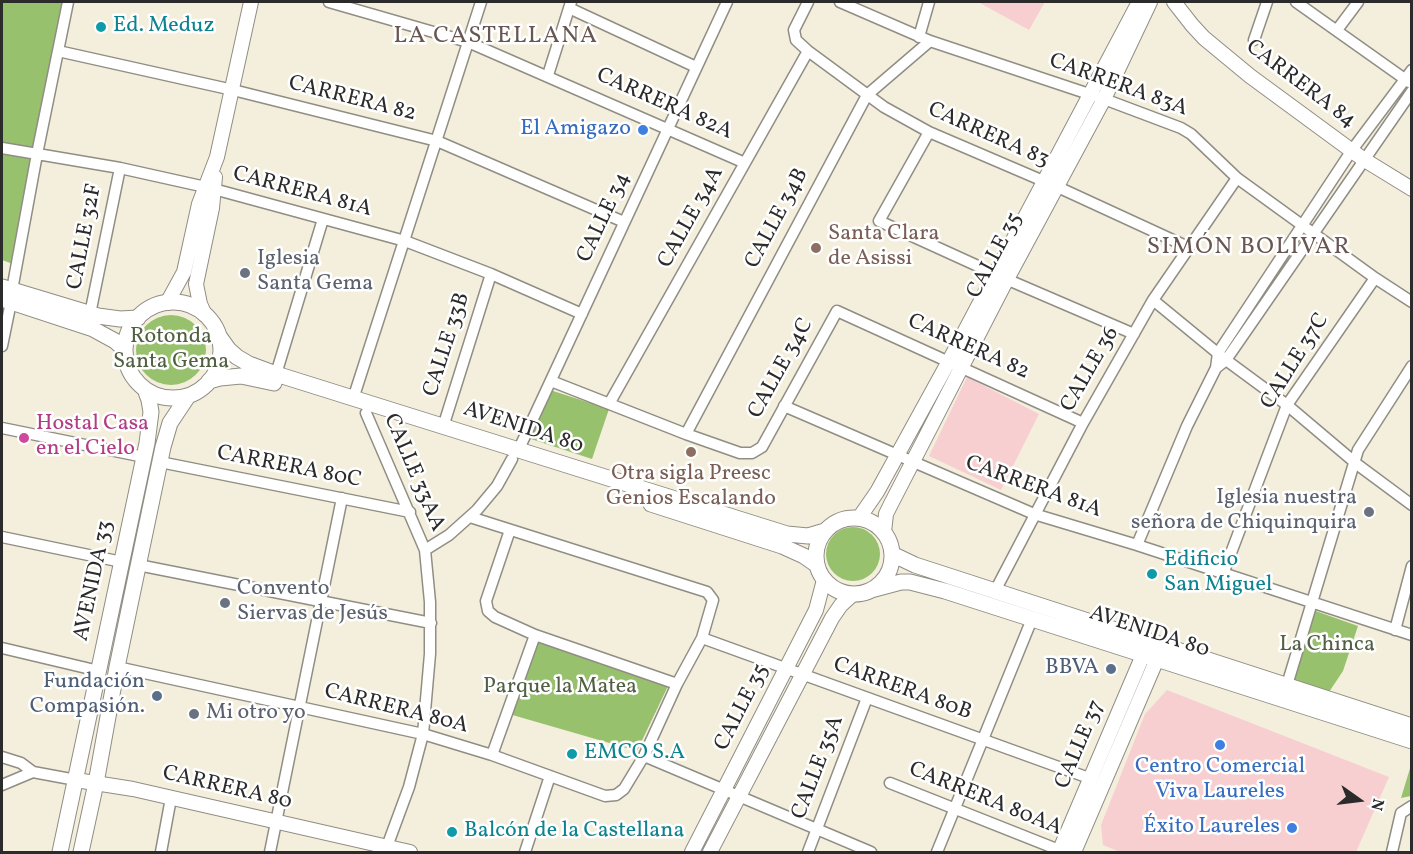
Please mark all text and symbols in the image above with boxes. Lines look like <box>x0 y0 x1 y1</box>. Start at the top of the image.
place label: Ed. Meduz <box>113 14 215 40</box>
marker: Ed. Meduz <box>94 20 108 34</box>
district label: LA CASTELLANA <box>394 24 598 52</box>
street label: CARRERA 84 <box>1240 35 1360 135</box>
street label: CARRERA 83A <box>1045 49 1191 123</box>
street label: CARRERA 82A <box>592 63 736 147</box>
street label: CARRERA 82 <box>285 71 419 129</box>
street label: CARRERA 83 <box>923 97 1053 175</box>
place label: El Amigazo <box>520 117 631 143</box>
marker: El Amigazo <box>636 123 650 137</box>
street label: CARRERA 81A <box>230 162 374 224</box>
street label: CALLE 34A <box>653 163 731 273</box>
street label: CALLE 34B <box>741 164 815 274</box>
street label: CALLE 34 <box>573 169 637 267</box>
street label: CALLE 32F <box>63 182 109 292</box>
street label: CALLE 35 <box>962 209 1030 303</box>
place label: Santa Clara de Asissi <box>828 222 939 274</box>
district label: SIMÓN BOLIVAR <box>1147 235 1351 263</box>
marker: Santa Clara de Asissi <box>809 241 823 255</box>
place label: Iglesia Santa Gema <box>257 247 373 298</box>
marker: Iglesia Santa Gema <box>238 266 252 280</box>
street label: CALLE 33B <box>419 290 477 400</box>
street label: CARRERA 82 <box>903 309 1033 387</box>
street label: CALLE 37C <box>1256 309 1336 415</box>
street label: CALLE 34C <box>744 314 820 424</box>
street label: CALLE 36 <box>1056 323 1126 417</box>
park label: Rotonda Santa Gema <box>113 325 229 376</box>
street label: AVENIDA 80 <box>460 397 586 461</box>
street label: CALLE 33AA <box>376 410 450 536</box>
place label: Hostal Casa en el Cielo <box>36 412 149 464</box>
marker: Hostal Casa en el Cielo <box>17 431 31 445</box>
street label: CARRERA 80C <box>215 441 363 495</box>
marker: Otra sigla Preesc Genios Escalando <box>684 445 698 459</box>
street label: CARRERA 81A <box>961 451 1105 525</box>
place label: Otra sigla Preesc Genios Escalando <box>606 462 776 514</box>
place label: Iglesia nuestra señora de Chiquinquira <box>1131 486 1357 538</box>
marker: Iglesia nuestra señora de Chiquinquira <box>1362 505 1376 519</box>
street label: AVENIDA 33 <box>69 518 121 644</box>
place label: Edificio San Miguel <box>1164 548 1272 600</box>
marker: Edificio San Miguel <box>1145 567 1159 581</box>
place label: Convento Siervas de Jesús <box>237 577 388 628</box>
marker: Convento Siervas de Jesús <box>218 596 232 610</box>
street label: AVENIDA 80 <box>1086 601 1212 665</box>
park label: La Chinca <box>1279 633 1375 659</box>
street label: CARRERA 80B <box>829 653 975 727</box>
place label: BBVA <box>1045 656 1099 682</box>
street label: CALLE 35 <box>710 660 776 756</box>
marker: BBVA <box>1104 662 1118 676</box>
place label: Fundación Compasión. <box>30 670 145 722</box>
park label: Parque la Matea <box>483 675 637 701</box>
street label: CARRERA 80A <box>321 679 471 741</box>
marker: Fundación Compasión. <box>150 689 164 703</box>
street label: CALLE 37 <box>1051 697 1111 793</box>
place label: Mi otro yo <box>206 701 306 727</box>
marker: Mi otro yo <box>187 707 201 721</box>
street label: CALLE 35A <box>787 712 851 824</box>
marker: Centro Comercial Viva Laureles <box>1213 738 1227 752</box>
place label: EMCO S.A <box>584 741 685 767</box>
marker: EMCO S.A <box>565 747 579 761</box>
place label: Centro Comercial Viva Laureles <box>1135 755 1305 806</box>
street label: CARRERA 80AA <box>904 757 1066 843</box>
street label: CARRERA 80 <box>160 761 294 817</box>
north arrow <box>1329 770 1389 830</box>
text: N <box>1364 796 1389 813</box>
place label: Éxito Laureles <box>1143 815 1280 841</box>
place label: Balcón de la Castellana <box>464 819 684 845</box>
marker: Éxito Laureles <box>1285 821 1299 835</box>
marker: Balcón de la Castellana <box>445 825 459 839</box>

